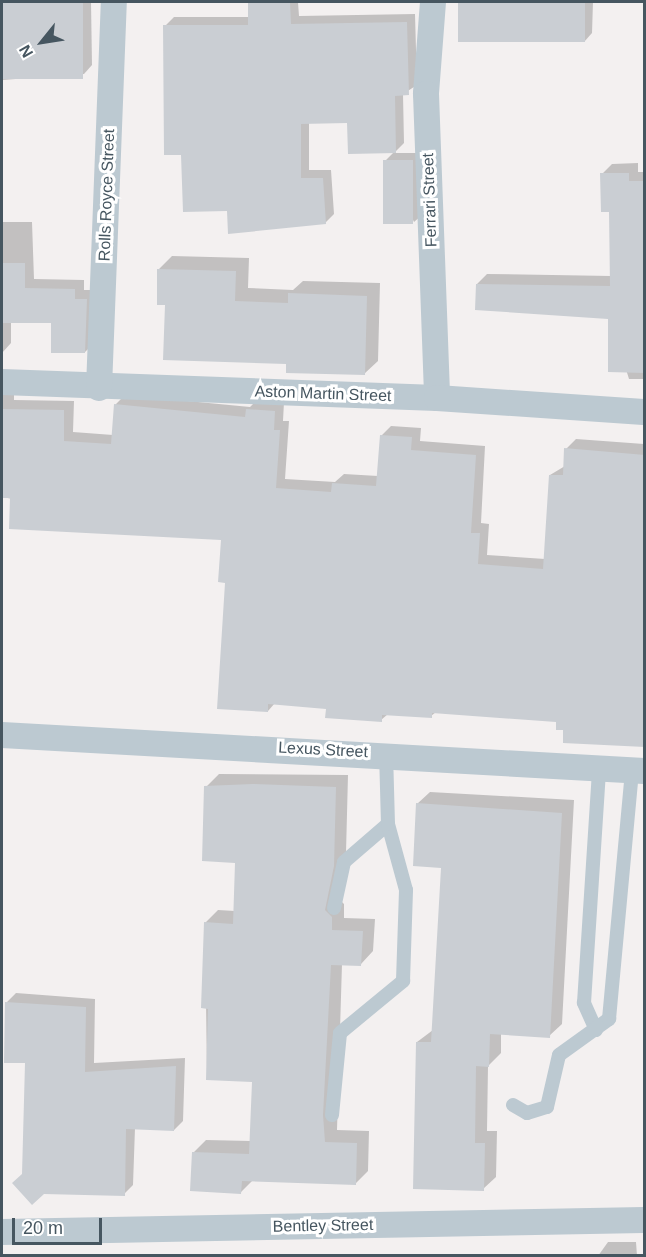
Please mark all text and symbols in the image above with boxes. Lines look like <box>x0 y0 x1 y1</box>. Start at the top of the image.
north arrow <box>12 12 72 72</box>
text: N <box>16 42 36 61</box>
street label: Rolls Royce Street <box>95 128 119 262</box>
street label: Ferrari Street <box>419 153 441 247</box>
street label: Aston Martin Street <box>254 382 392 406</box>
street label: Lexus Street <box>278 738 368 762</box>
scale bar <box>15 1206 105 1244</box>
street label: Bentley Street <box>273 1216 373 1236</box>
text: 20 m <box>23 1218 63 1238</box>

